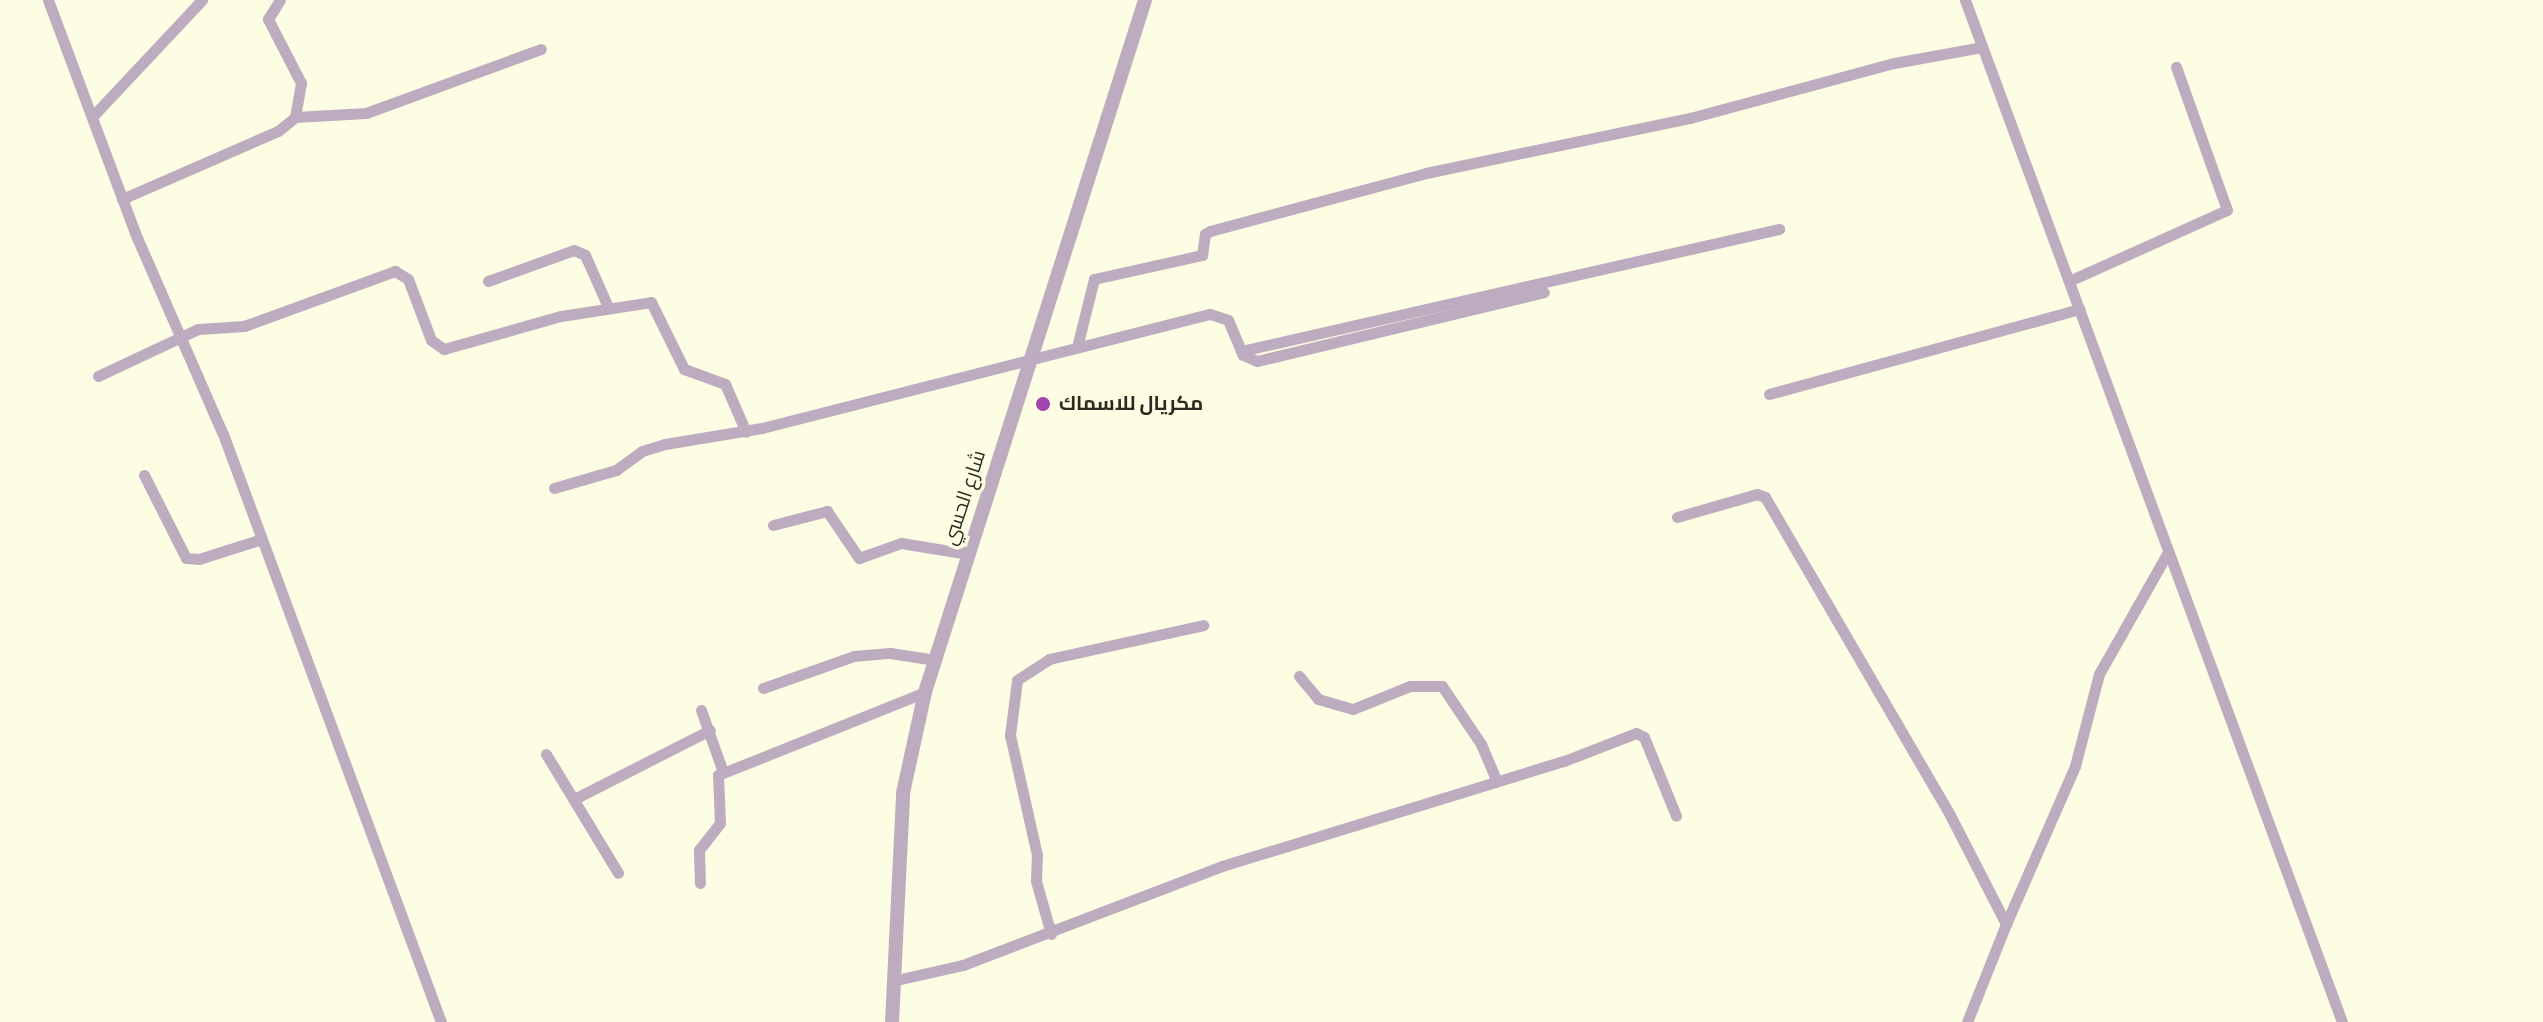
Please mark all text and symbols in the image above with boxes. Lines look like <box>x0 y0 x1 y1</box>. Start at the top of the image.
place label: مكريال للاسماك <box>1059 392 1203 416</box>
marker: مكريال للاسماك <box>1034 395 1052 413</box>
street label: شارع الحسي <box>938 447 992 549</box>

